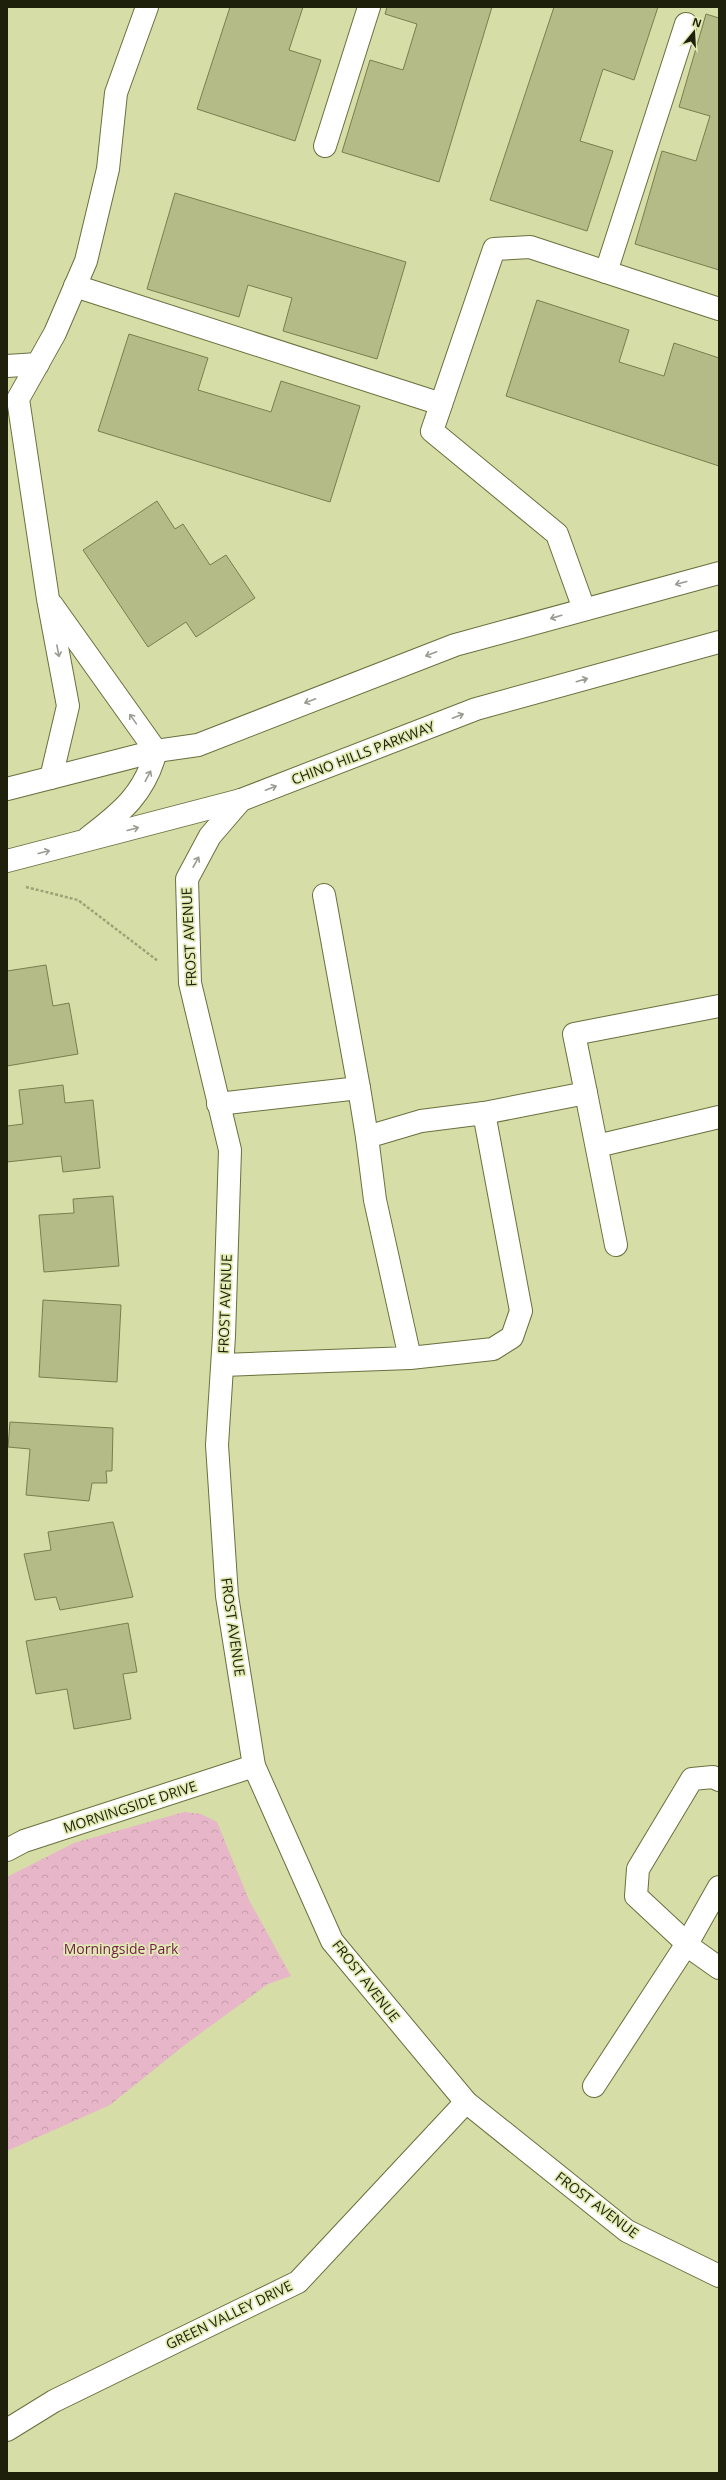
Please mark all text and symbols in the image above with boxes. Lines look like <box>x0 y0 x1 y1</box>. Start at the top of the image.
north arrow <box>674 12 714 52</box>
text: N <box>691 13 704 31</box>
one-way arrow <box>675 579 688 587</box>
one-way arrow <box>550 614 563 621</box>
one-way arrow <box>54 644 62 657</box>
one-way arrow <box>426 651 438 659</box>
one-way arrow <box>576 676 589 683</box>
one-way arrow <box>305 698 317 706</box>
one-way arrow <box>451 712 463 720</box>
one-way arrow <box>129 714 137 725</box>
street label: CHINO HILLS PARKWAY <box>288 716 438 789</box>
one-way arrow <box>145 770 152 782</box>
one-way arrow <box>265 784 277 792</box>
one-way arrow <box>126 825 139 832</box>
one-way arrow <box>38 848 51 855</box>
one-way arrow <box>192 857 200 869</box>
street label: FROST AVENUE <box>176 887 201 987</box>
street label: FROST AVENUE <box>213 1254 236 1354</box>
street label: FROST AVENUE <box>217 1576 250 1677</box>
street label: MORNINGSIDE DRIVE <box>61 1776 199 1837</box>
street label: FROST AVENUE <box>328 1936 404 2026</box>
park label: Morningside Park <box>64 1939 179 1958</box>
street label: FROST AVENUE <box>552 2167 643 2242</box>
street label: GREEN VALLEY DRIVE <box>162 2276 295 2353</box>

